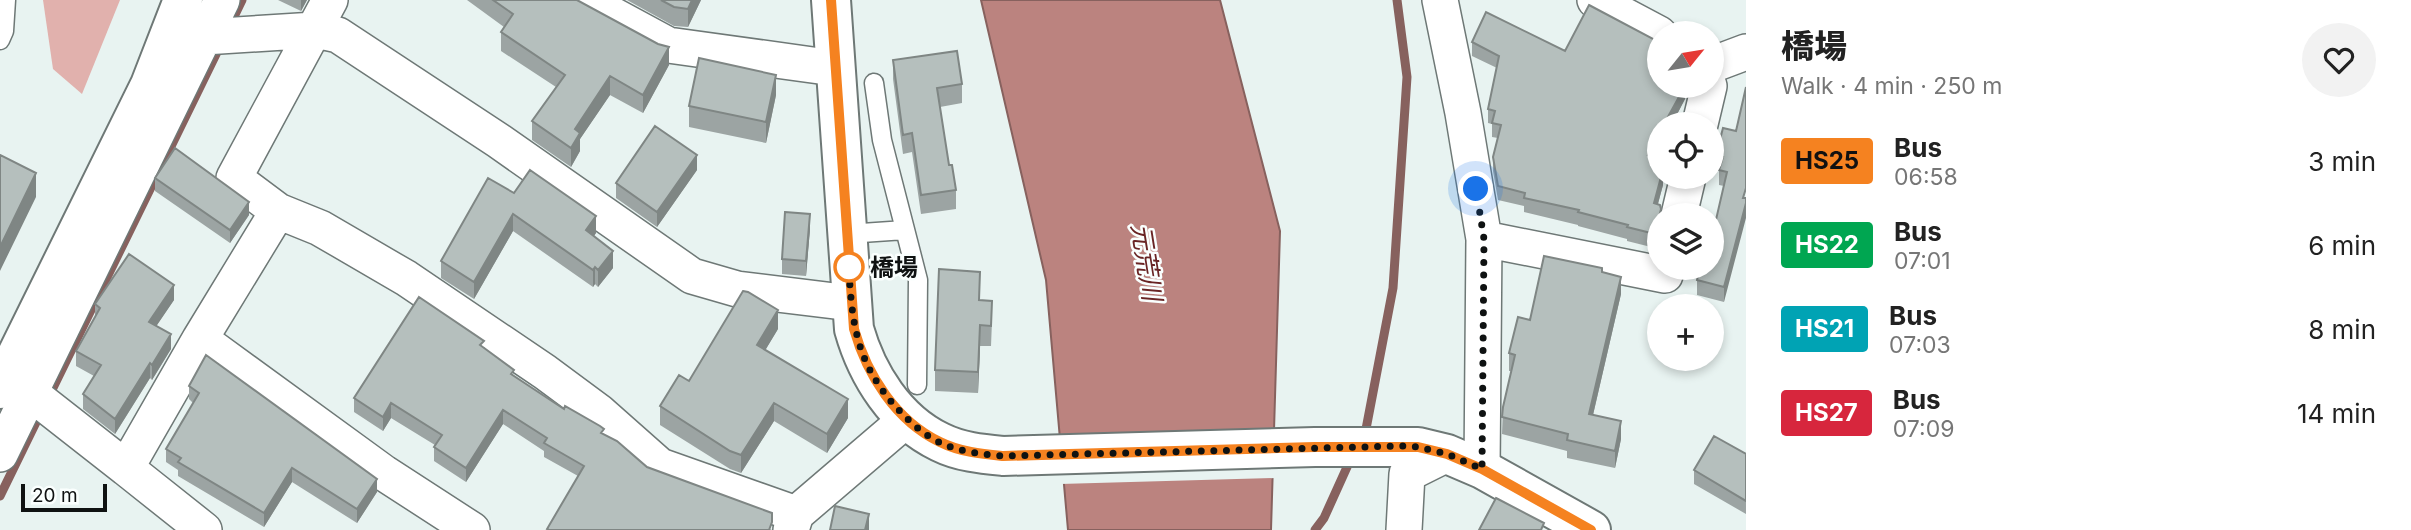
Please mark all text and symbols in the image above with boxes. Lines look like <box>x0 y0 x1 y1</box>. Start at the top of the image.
north arrow <box>1647 21 1724 98</box>
map controls <box>1647 21 1724 371</box>
button: heart <box>2302 23 2376 97</box>
text: 橋場 <box>1781 26 1847 66</box>
text: Walk · 4 min · 250 m <box>1781 72 2003 100</box>
button: locate <box>1647 112 1724 189</box>
text: Bus <box>1894 132 1942 163</box>
text: HS25 <box>1795 146 1859 175</box>
text: 3 min <box>2308 146 2376 177</box>
text: 06:58 <box>1894 163 1958 191</box>
your location <box>1458 171 1493 206</box>
button: layers <box>1647 203 1724 280</box>
text: Bus <box>1894 216 1942 247</box>
water label: 元荒川 <box>1126 221 1169 306</box>
text: HS22 <box>1795 230 1859 259</box>
text: 6 min <box>2308 230 2376 261</box>
text: 07:01 <box>1894 247 1951 275</box>
marker: 橋場 <box>834 252 864 282</box>
place label: 橋場 <box>870 253 918 282</box>
button: + <box>1647 294 1724 371</box>
text: Bus <box>1889 300 1937 331</box>
text: HS21 <box>1795 314 1854 343</box>
text: 8 min <box>2308 314 2376 345</box>
text: 07:03 <box>1889 331 1951 359</box>
text: Bus <box>1893 384 1941 415</box>
text: HS27 <box>1795 398 1858 427</box>
text: 14 min <box>2297 398 2376 429</box>
text: 07:09 <box>1893 415 1954 443</box>
scale bar <box>21 481 107 513</box>
text: 20 m <box>32 484 78 507</box>

